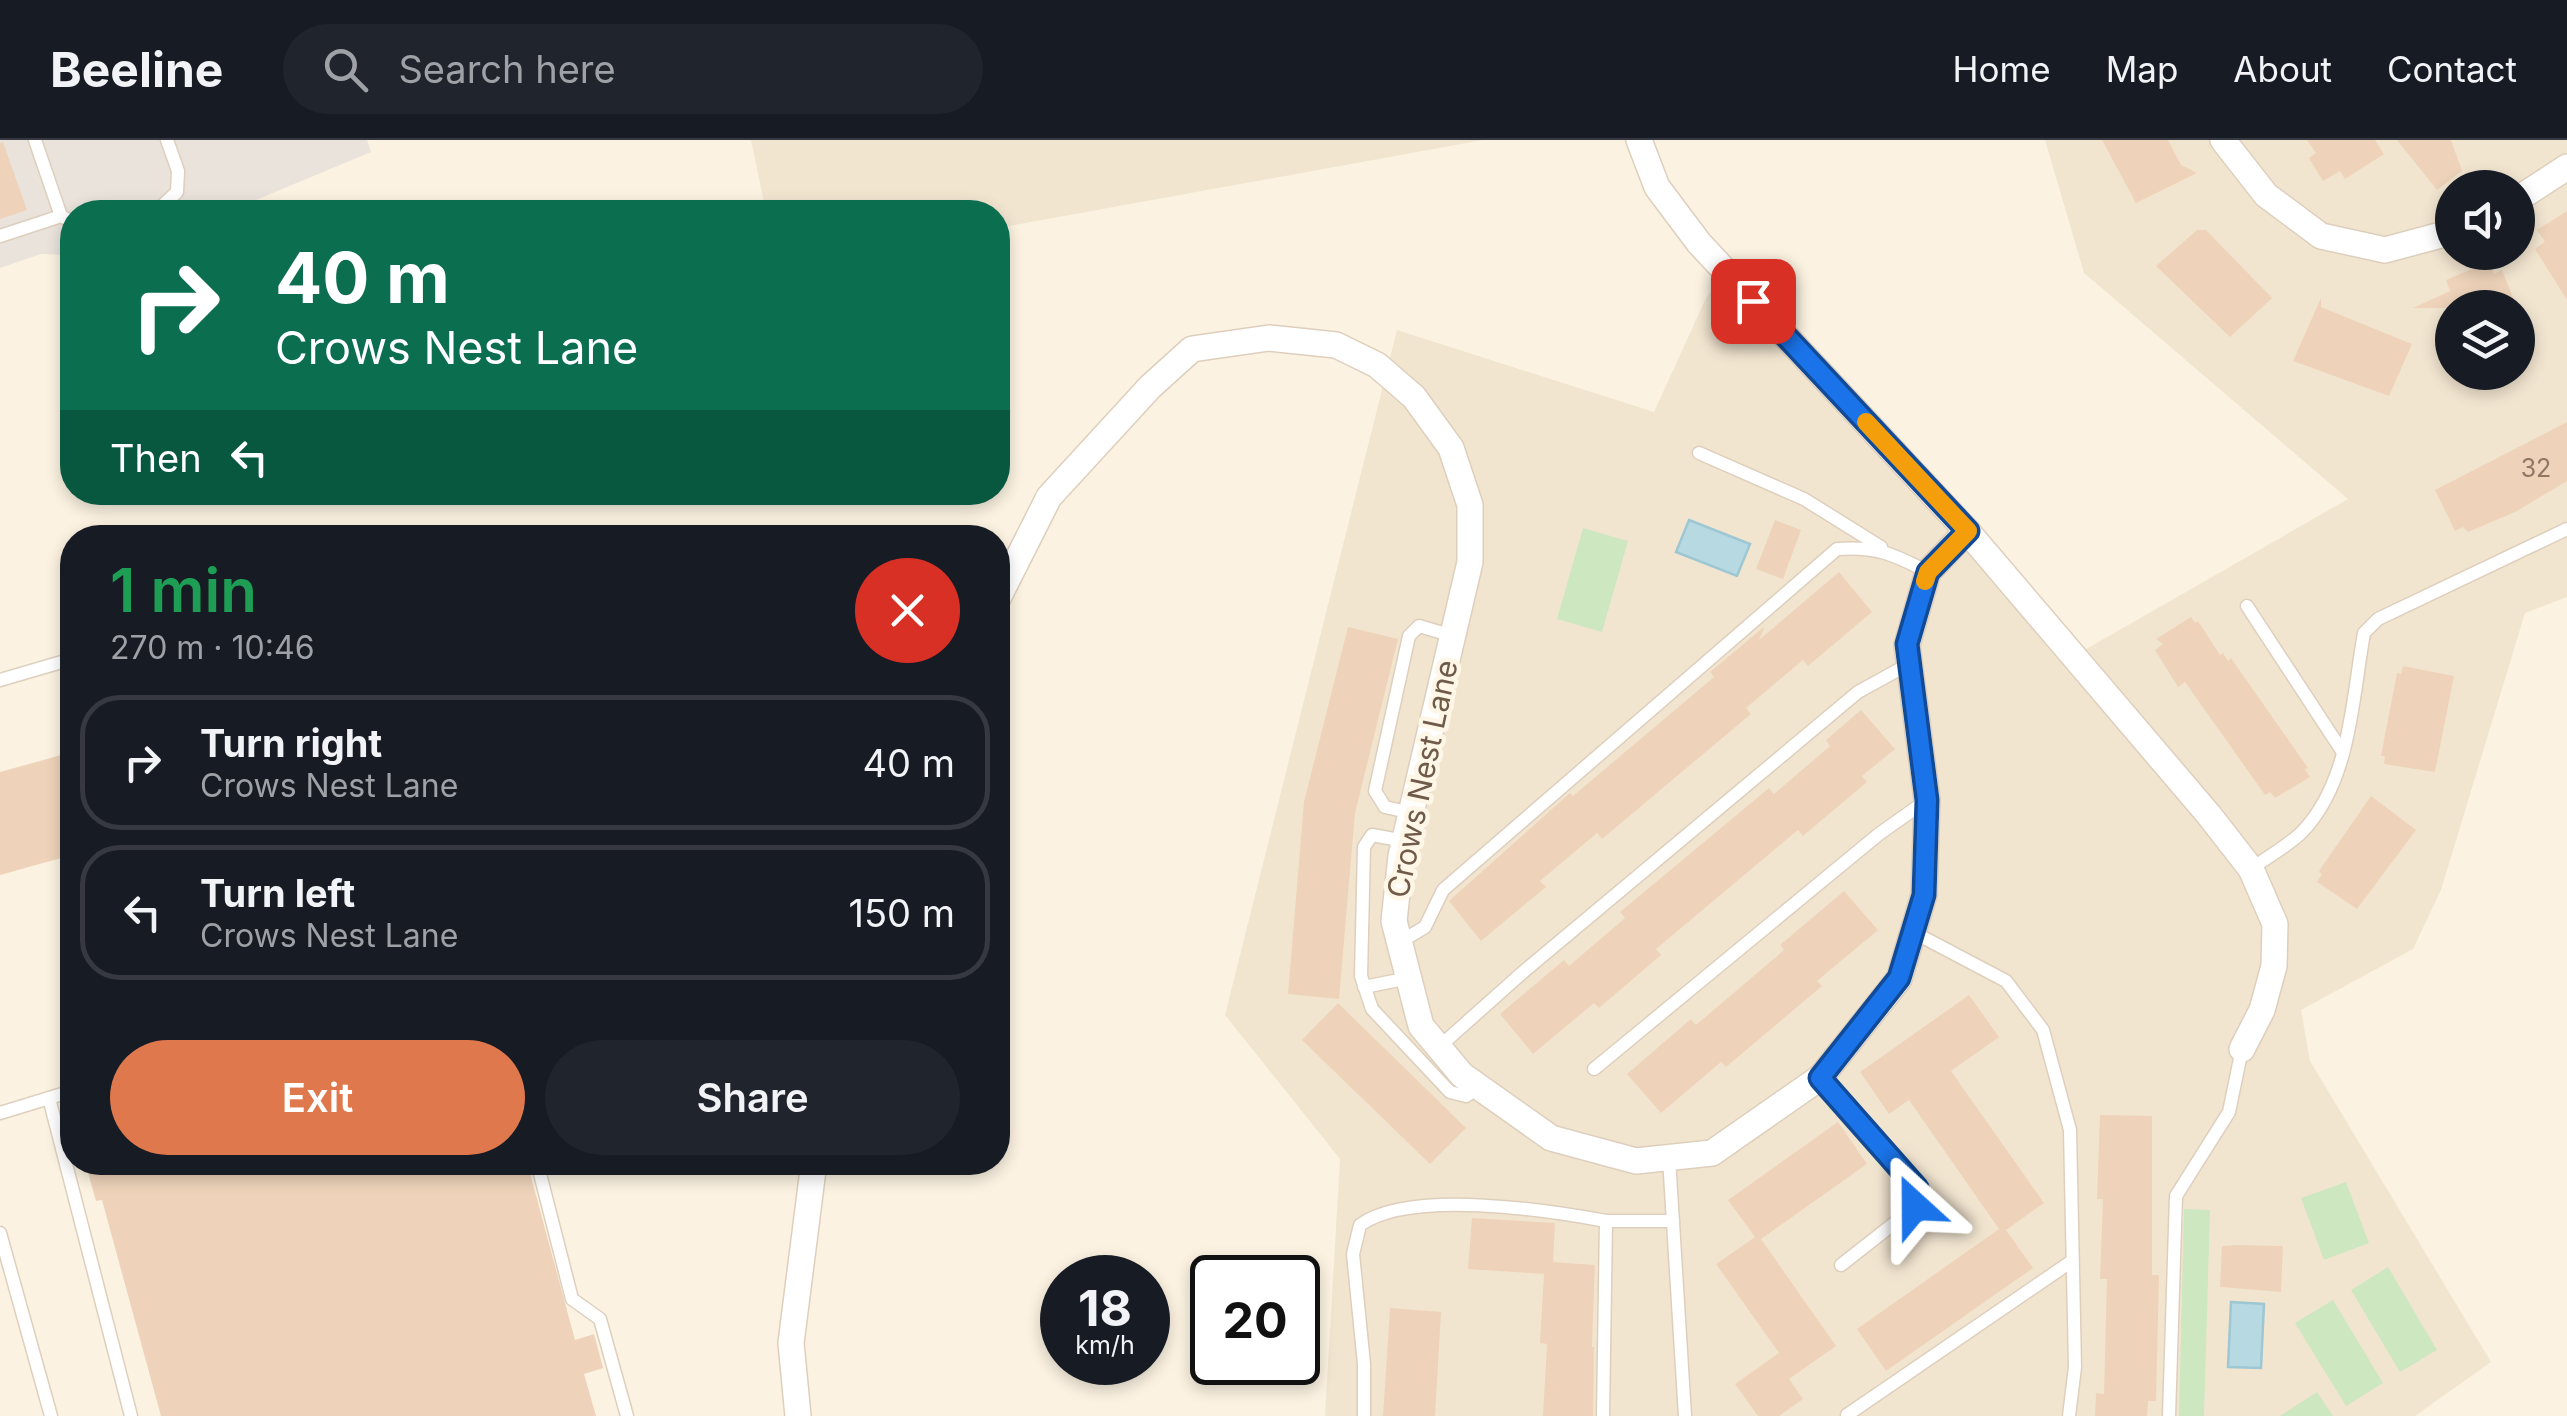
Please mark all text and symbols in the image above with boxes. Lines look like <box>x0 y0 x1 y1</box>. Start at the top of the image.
search box <box>283 24 983 114</box>
text: Beeline <box>50 40 223 99</box>
icon: search <box>318 42 373 97</box>
text: Search here <box>398 46 616 92</box>
text: Home <box>1953 48 2051 90</box>
text: Map <box>2106 48 2178 90</box>
text: About <box>2233 48 2332 90</box>
text: Contact <box>2387 48 2517 90</box>
map controls <box>2435 170 2535 390</box>
button: sound <box>2435 170 2535 270</box>
text: 40 m <box>275 235 450 320</box>
icon: right <box>110 240 240 370</box>
pin <box>1711 259 1796 344</box>
icon: arrive <box>1726 274 1781 329</box>
button: layers <box>2435 290 2535 390</box>
text: Crows Nest Lane <box>275 320 638 375</box>
icon: left <box>222 430 277 485</box>
text: Then <box>110 435 202 481</box>
house number: 32 <box>2521 453 2551 483</box>
text: 1 min <box>110 554 257 626</box>
button: close <box>855 558 960 663</box>
text: 270 m · 10:46 <box>110 628 315 667</box>
street label: Crows Nest Lane <box>1379 657 1465 901</box>
text: Turn right <box>200 720 382 766</box>
icon: right <box>115 735 170 790</box>
text: 40 m <box>863 740 955 786</box>
text: Crows Nest Lane <box>200 766 458 805</box>
text: Turn left <box>200 870 355 916</box>
icon: left <box>115 885 170 940</box>
text: 150 m <box>848 890 955 936</box>
text: Crows Nest Lane <box>200 916 458 955</box>
button: Exit <box>110 1040 525 1155</box>
button: Share <box>545 1040 960 1155</box>
position arrow <box>1863 1154 1967 1258</box>
speed limit sign: 20 <box>1190 1255 1320 1385</box>
text: 18 <box>1078 1278 1132 1338</box>
text: km/h <box>1075 1330 1135 1360</box>

